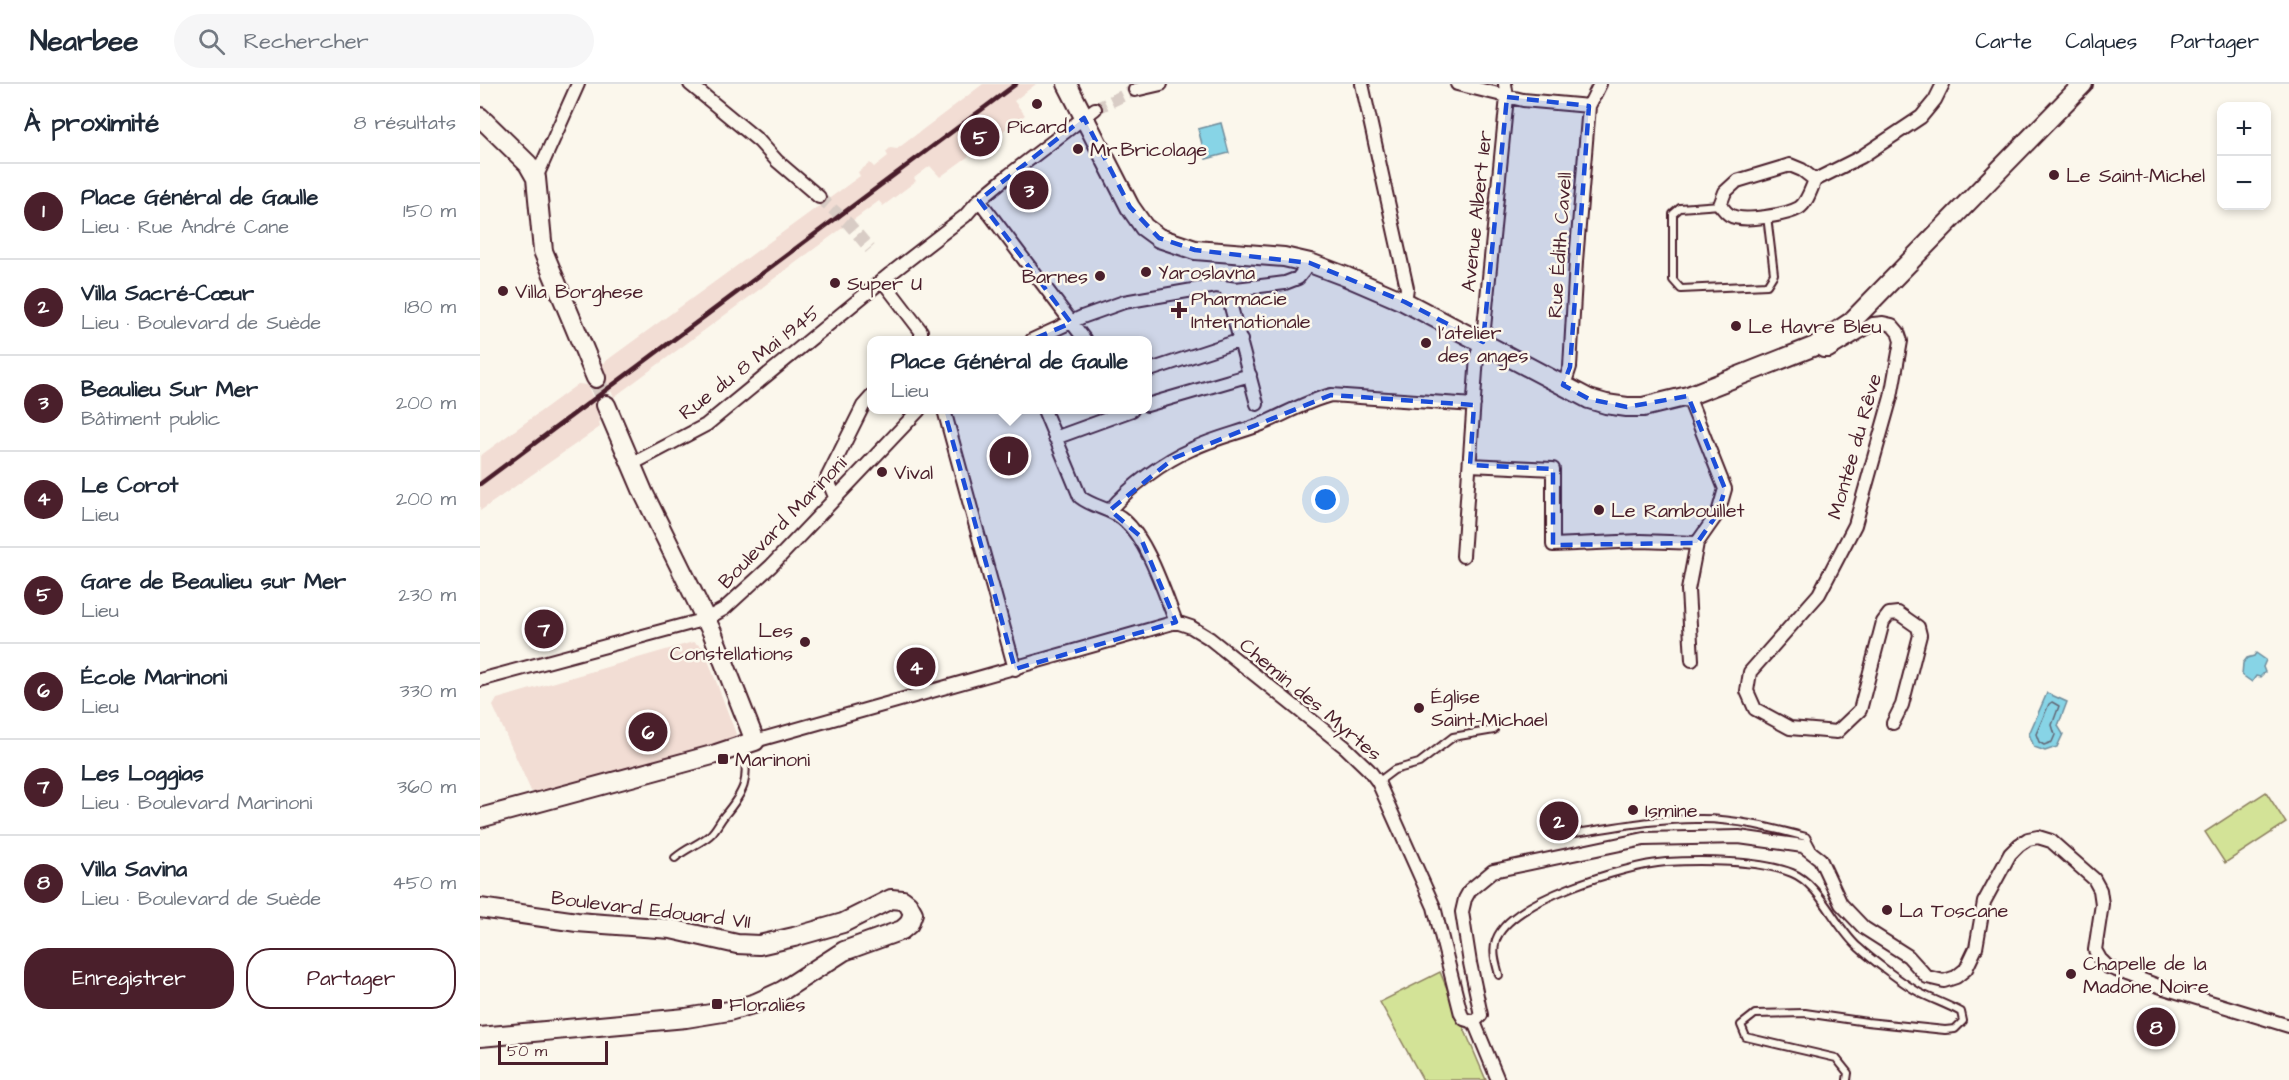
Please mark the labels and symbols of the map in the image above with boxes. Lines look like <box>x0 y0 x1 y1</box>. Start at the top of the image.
marker: Picard <box>1030 97 1044 111</box>
place label: Picard <box>1007 113 1067 141</box>
pin: 5 <box>960 115 1000 160</box>
street label: Avenue Albert 1er <box>1455 129 1499 293</box>
place label: Mr.Bricolage <box>1090 136 1207 165</box>
marker: Mr.Bricolage <box>1071 142 1085 156</box>
place label: Le Saint-Michel <box>2066 162 2205 190</box>
pin: 3 <box>1010 168 1048 212</box>
marker: Le Saint-Michel <box>2047 168 2061 182</box>
street label: Rue Édith Cavell <box>1541 171 1579 319</box>
place label: Yaroslavna <box>1158 259 1255 287</box>
place label: Barnes <box>1022 263 1088 291</box>
marker: Yaroslavna <box>1139 265 1153 279</box>
marker: Barnes <box>1093 269 1107 283</box>
place label: Super U <box>847 270 922 298</box>
marker: Super U <box>828 276 842 290</box>
place label: Villa Borghese <box>515 278 644 307</box>
marker: Villa Borghese <box>496 284 510 298</box>
place label: Pharmacie Internationale <box>1191 285 1311 336</box>
street label: Rue du 8 Mai 1945 <box>673 299 826 427</box>
marker: Pharmacie Internationale <box>1172 303 1186 317</box>
place label: Le Havre Bleu <box>1748 313 1882 341</box>
place label: l'atelier des anges <box>1438 319 1528 371</box>
marker: Le Havre Bleu <box>1729 319 1743 333</box>
marker: l'atelier des anges <box>1419 336 1433 350</box>
street label: Montée du Rêve <box>1821 370 1889 522</box>
pin: 1 <box>990 434 1028 478</box>
street label: Boulevard Marinoni <box>712 450 853 595</box>
place label: Vival <box>894 459 933 487</box>
marker: Vival <box>875 465 889 479</box>
your location <box>1311 485 1340 514</box>
place label: Le Rambouillet <box>1611 497 1745 525</box>
marker: Le Rambouillet <box>1592 503 1606 517</box>
pin: 7 <box>524 606 564 652</box>
place label: Les Constellations <box>670 617 793 668</box>
street label: Chemin des Myrtes <box>1232 632 1388 768</box>
marker: Les Constellations <box>798 635 812 649</box>
pin: 4 <box>896 644 936 690</box>
place label: Église Saint-Michael <box>1431 683 1548 734</box>
marker: Église Saint-Michael <box>1412 701 1426 715</box>
pin: 6 <box>628 710 668 754</box>
place label: Marinoni <box>735 746 810 774</box>
marker: Marinoni <box>716 752 730 766</box>
place label: Ismine <box>1645 797 1698 825</box>
pin: 2 <box>1540 798 1578 844</box>
marker: Ismine <box>1626 803 1640 817</box>
street label: Boulevard Edouard VII <box>549 884 752 936</box>
place label: La Toscane <box>1899 897 2009 925</box>
marker: La Toscane <box>1880 903 1894 917</box>
place label: Chapelle de la Madone Noire <box>2083 950 2209 1001</box>
marker: Chapelle de la Madone Noire <box>2064 967 2078 981</box>
place label: Floralies <box>729 991 805 1019</box>
marker: Floralies <box>710 997 724 1011</box>
pin: 8 <box>2136 1004 2176 1050</box>
scale bar <box>498 1038 608 1066</box>

